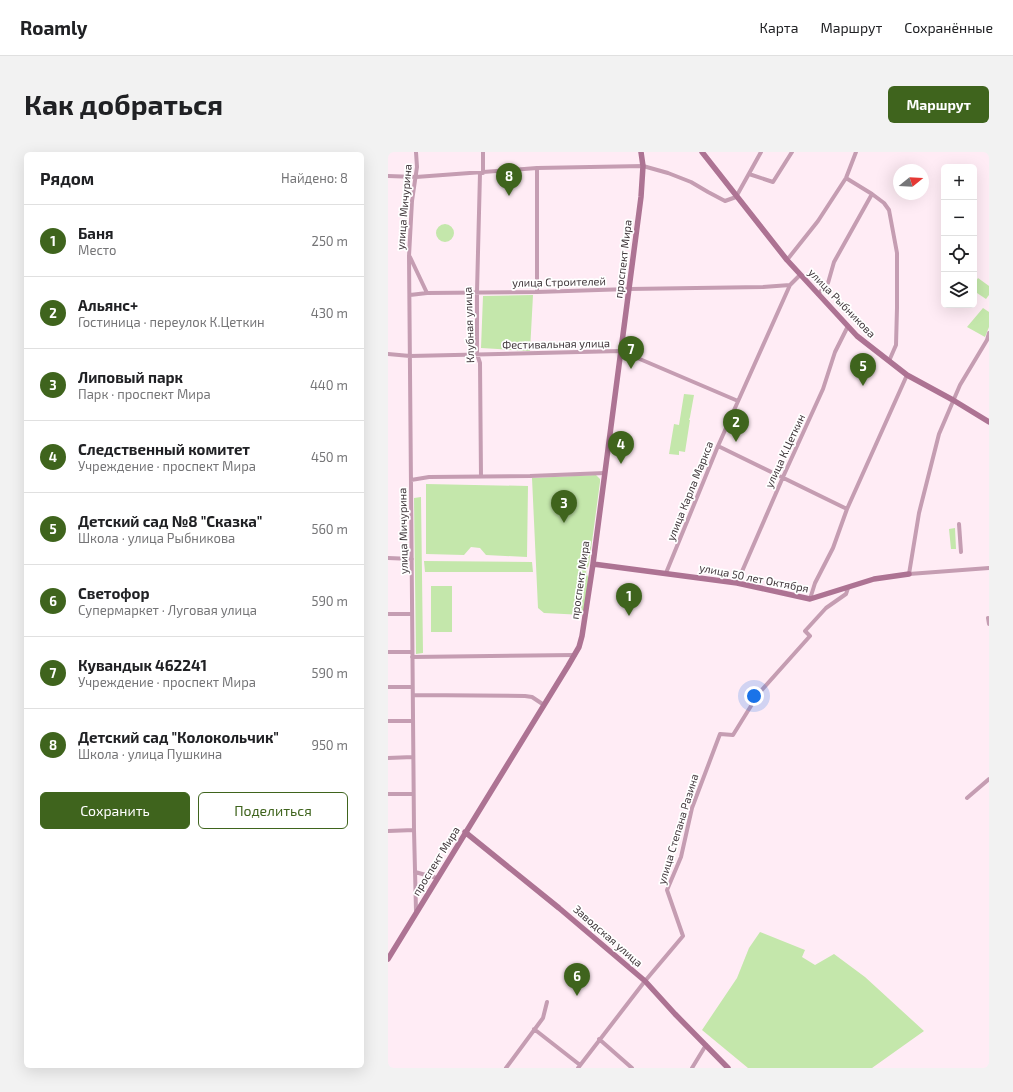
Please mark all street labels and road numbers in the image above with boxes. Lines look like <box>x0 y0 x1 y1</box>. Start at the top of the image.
street label: улица Мичурина <box>393 163 415 251</box>
street label: проспект Мира <box>611 219 634 299</box>
street label: улица Рыбникова <box>805 265 879 341</box>
street label: улица Строителей <box>512 274 606 290</box>
street label: Клубная улица <box>461 286 477 364</box>
street label: Фестивальная улица <box>502 336 610 352</box>
street label: улица К.Цеткин <box>762 412 808 490</box>
street label: улица Карла Маркса <box>664 439 716 543</box>
street label: улица Мичурина <box>395 488 411 574</box>
street label: проспект Мира <box>568 540 591 620</box>
street label: улица 50 лет Октября <box>698 561 810 595</box>
street label: улица Степана Разина <box>654 772 702 886</box>
street label: проспект Мира <box>409 824 462 898</box>
street label: Заводская улица <box>570 902 646 970</box>

